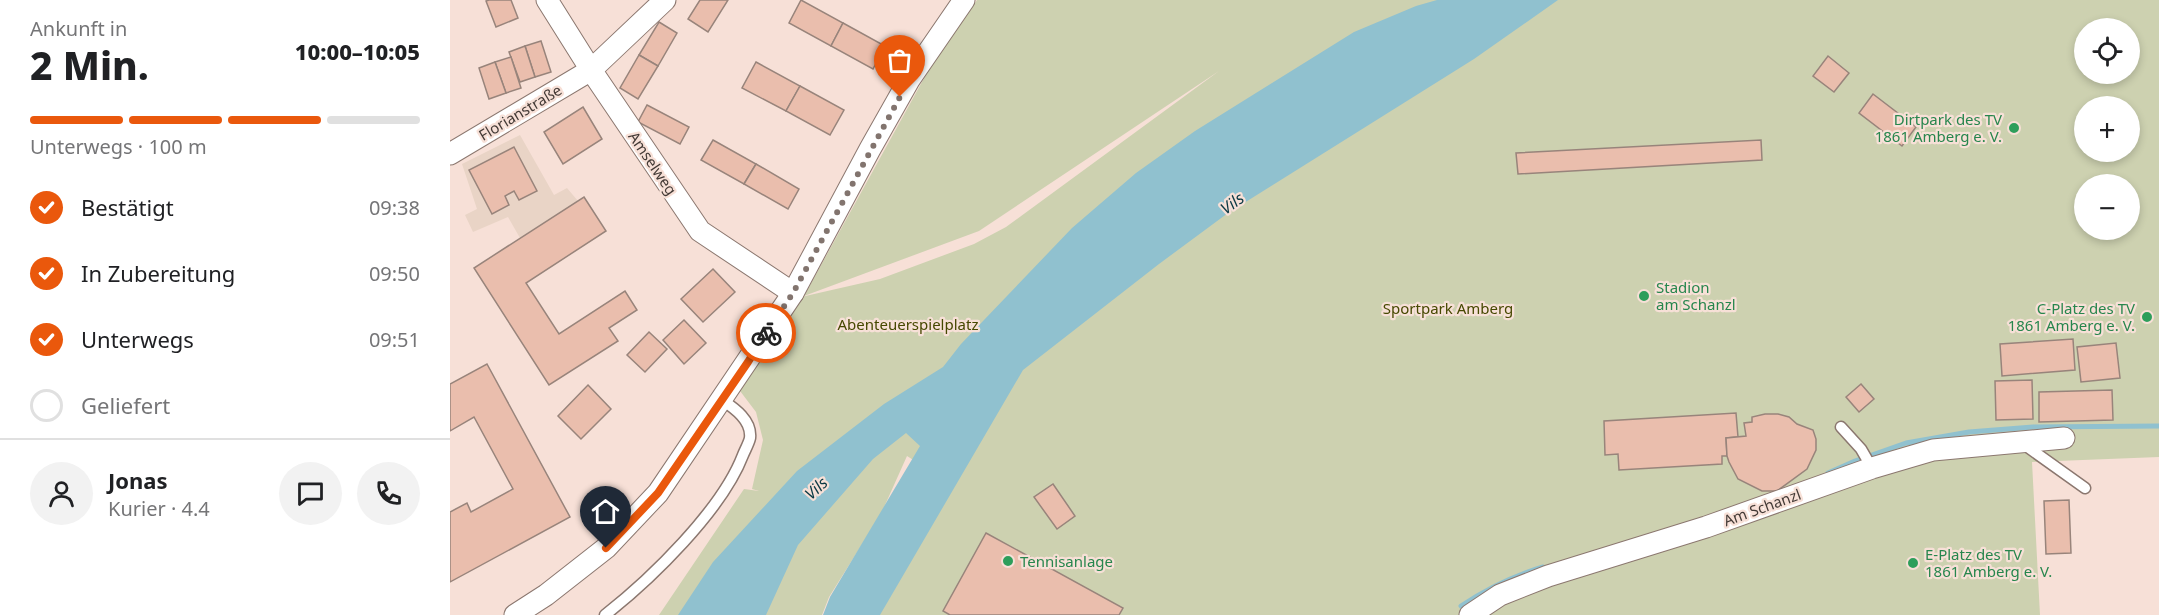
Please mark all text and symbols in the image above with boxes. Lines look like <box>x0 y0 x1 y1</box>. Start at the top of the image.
text: Ankunft in <box>30 15 127 42</box>
map controls <box>2074 18 2140 240</box>
button: locate <box>2074 18 2140 84</box>
pin <box>874 35 925 97</box>
text: 10:00–10:05 <box>295 36 420 66</box>
text: 2 Min. <box>30 38 149 91</box>
icon: bag <box>883 44 916 77</box>
street label: Florianstraße <box>475 79 565 145</box>
button: + <box>2074 96 2140 162</box>
place label: Dirtpark des TV 1861 Amberg e. V. <box>1875 109 2002 146</box>
marker: Dirtpark des TV 1861 Amberg e. V. <box>2007 121 2021 135</box>
street label: Amselweg <box>624 127 682 199</box>
text: Unterwegs · 100 m <box>30 133 207 160</box>
button: − <box>2074 174 2140 240</box>
water label: Vils <box>1216 187 1248 219</box>
icon: check <box>30 191 63 224</box>
text: Bestätigt <box>81 192 174 222</box>
text: 09:38 <box>369 194 420 221</box>
icon: check <box>30 257 63 290</box>
text: In Zubereitung <box>81 258 235 288</box>
text: 09:50 <box>369 260 420 287</box>
place label: Stadion am Schanzl <box>1656 277 1736 314</box>
marker: Stadion am Schanzl <box>1637 289 1651 303</box>
park label: Sportpark Amberg <box>1383 298 1513 318</box>
place label: C-Platz des TV 1861 Amberg e. V. <box>2008 298 2135 335</box>
courier <box>736 303 796 363</box>
marker: C-Platz des TV 1861 Amberg e. V. <box>2140 310 2154 324</box>
park label: Abenteuerspielplatz <box>838 314 978 334</box>
icon: bike <box>750 317 783 350</box>
icon: check <box>30 323 63 356</box>
text: Unterwegs <box>81 324 194 354</box>
text: 09:51 <box>369 326 420 353</box>
text: Geliefert <box>81 390 170 420</box>
button: person <box>30 462 93 525</box>
button: chat <box>279 462 342 525</box>
button: phone <box>357 462 420 525</box>
text: Jonas <box>108 465 168 495</box>
water label: Vils <box>800 472 832 504</box>
street label: Am Schanzl <box>1721 484 1803 530</box>
pin <box>580 486 631 548</box>
text: Kurier · 4.4 <box>108 495 210 522</box>
icon: home <box>589 495 622 528</box>
place label: E-Platz des TV 1861 Amberg e. V. <box>1925 544 2052 581</box>
place label: Tennisanlage <box>1020 551 1113 571</box>
marker: Tennisanlage <box>1001 554 1015 568</box>
marker: E-Platz des TV 1861 Amberg e. V. <box>1906 556 1920 570</box>

